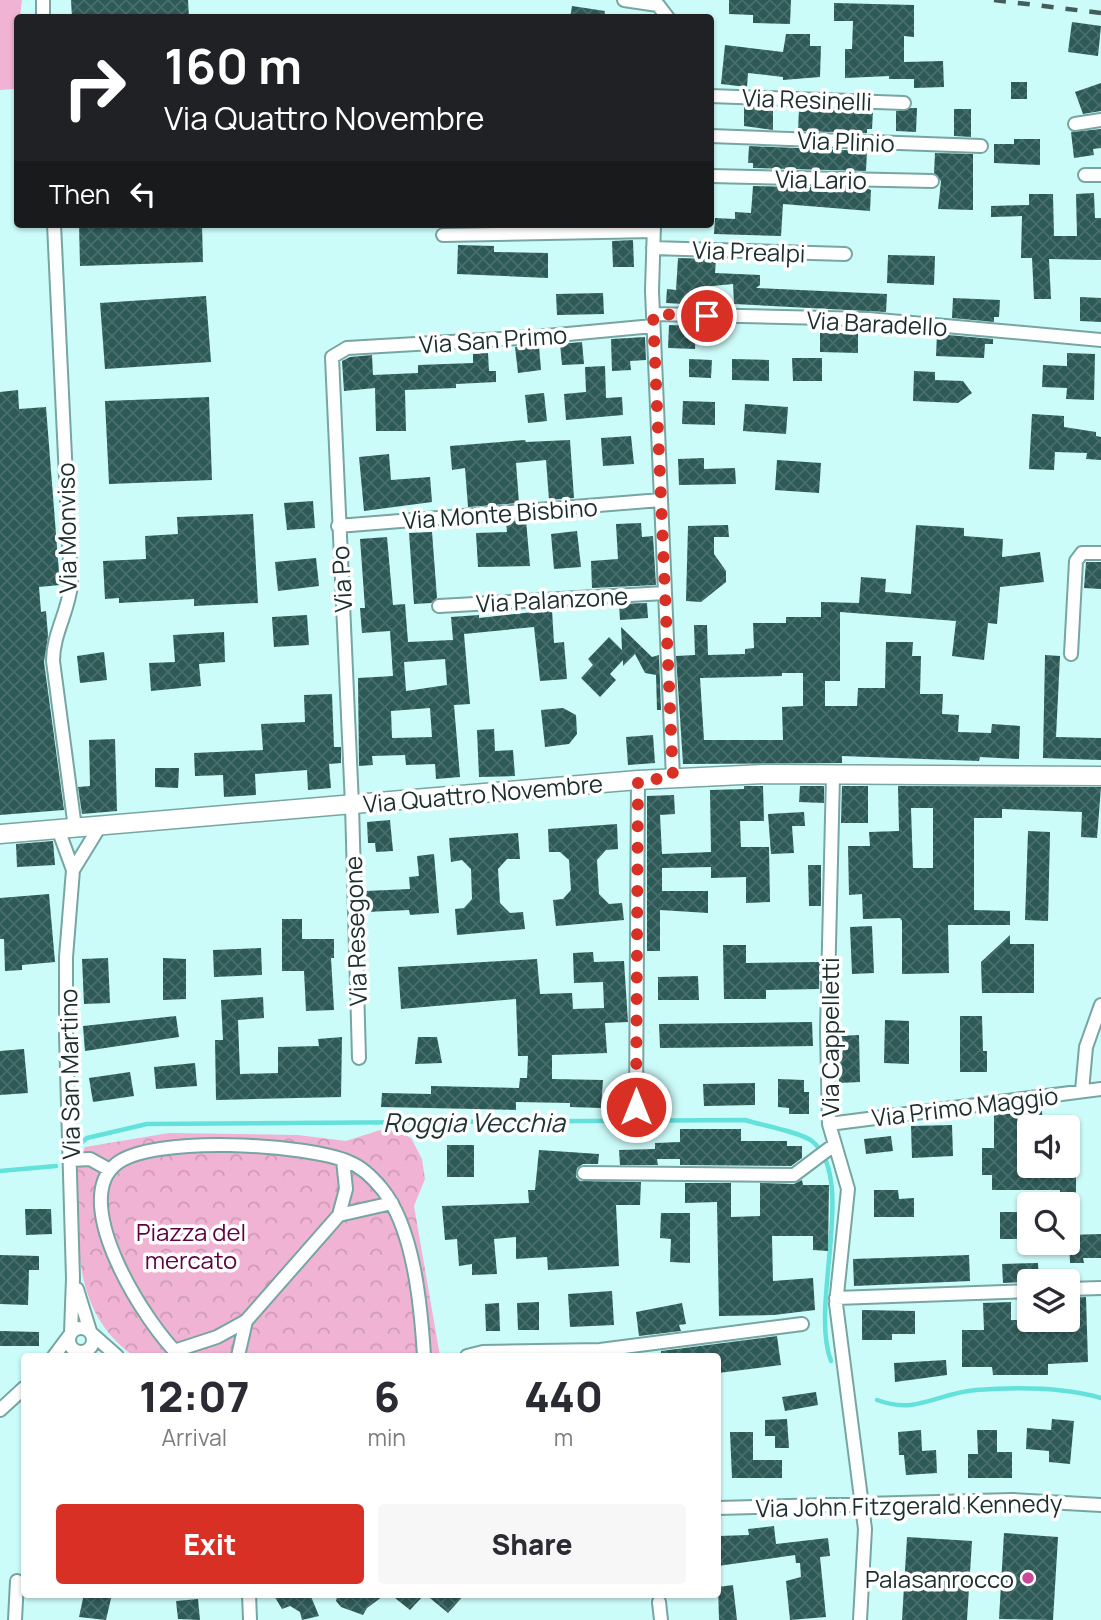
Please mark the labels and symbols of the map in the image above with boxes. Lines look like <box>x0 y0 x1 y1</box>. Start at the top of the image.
street label: Via Resinelli <box>741 80 873 118</box>
street label: Via Plinio <box>797 123 895 159</box>
street label: Via Lario <box>775 162 867 196</box>
street label: Via Prealpi <box>692 233 806 269</box>
pin <box>677 286 737 346</box>
street label: Via Baradello <box>806 303 948 343</box>
street label: Via San Primo <box>418 317 568 361</box>
street label: Via Monviso <box>48 462 84 594</box>
street label: Via Monte Bisbino <box>401 490 599 536</box>
street label: Via Po <box>323 545 359 613</box>
street label: Via Palanzone <box>475 579 629 619</box>
street label: Via Quattro Novembre <box>362 766 604 820</box>
street label: Via Resegone <box>336 855 374 1007</box>
street label: Via Cappelletti <box>813 957 846 1117</box>
street label: Via San Martino <box>51 988 87 1160</box>
position arrow <box>599 1070 673 1144</box>
street label: Via Primo Maggio <box>870 1078 1060 1134</box>
water label: Roggia Vecchia <box>383 1104 567 1140</box>
park label: Piazza del mercato <box>136 1215 246 1276</box>
street label: Via John Fitzgerald Kennedy <box>755 1486 1063 1524</box>
place label: Palasanrocco <box>865 1562 1014 1595</box>
marker: Palasanrocco <box>1020 1570 1036 1586</box>

